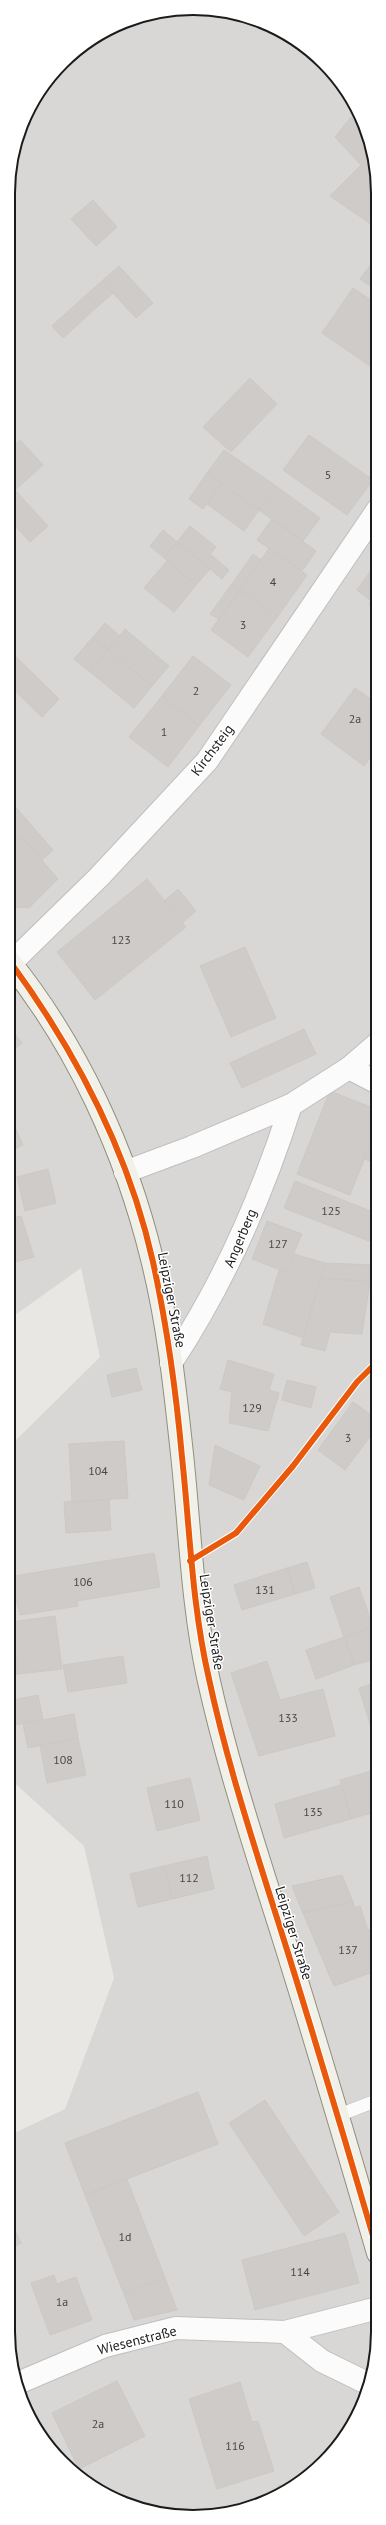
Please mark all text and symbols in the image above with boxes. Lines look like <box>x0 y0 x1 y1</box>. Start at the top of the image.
house number: 5 <box>325 467 331 482</box>
house number: 4 <box>270 574 277 589</box>
house number: 3 <box>240 617 246 632</box>
house number: 2 <box>193 683 199 698</box>
house number: 2a <box>349 711 361 726</box>
street label: Kirchsteig <box>187 721 237 779</box>
house number: 1 <box>161 724 167 739</box>
house number: 123 <box>111 932 131 947</box>
house number: 125 <box>321 1203 341 1218</box>
street label: Angerberg <box>220 1206 260 1270</box>
house number: 127 <box>268 1236 288 1251</box>
street label: Leipziger Straße <box>154 1251 190 1349</box>
house number: 129 <box>242 1400 262 1415</box>
house number: 3 <box>345 1430 351 1445</box>
house number: 104 <box>88 1463 108 1478</box>
street label: Leipziger Straße <box>196 1573 228 1671</box>
house number: 106 <box>73 1574 93 1589</box>
house number: 131 <box>255 1582 275 1597</box>
house number: 133 <box>278 1710 298 1725</box>
house number: 108 <box>53 1752 73 1767</box>
house number: 110 <box>164 1796 184 1811</box>
house number: 135 <box>303 1804 323 1819</box>
house number: 112 <box>179 1870 199 1885</box>
street label: Leipziger Straße <box>271 1884 317 1982</box>
house number: 137 <box>338 1942 358 1957</box>
house number: 1d <box>119 2229 132 2244</box>
house number: 114 <box>290 2264 310 2279</box>
house number: 1a <box>56 2294 68 2309</box>
street label: Wiesenstraße <box>96 2321 178 2359</box>
house number: 2a <box>92 2416 104 2431</box>
house number: 116 <box>225 2438 245 2453</box>

